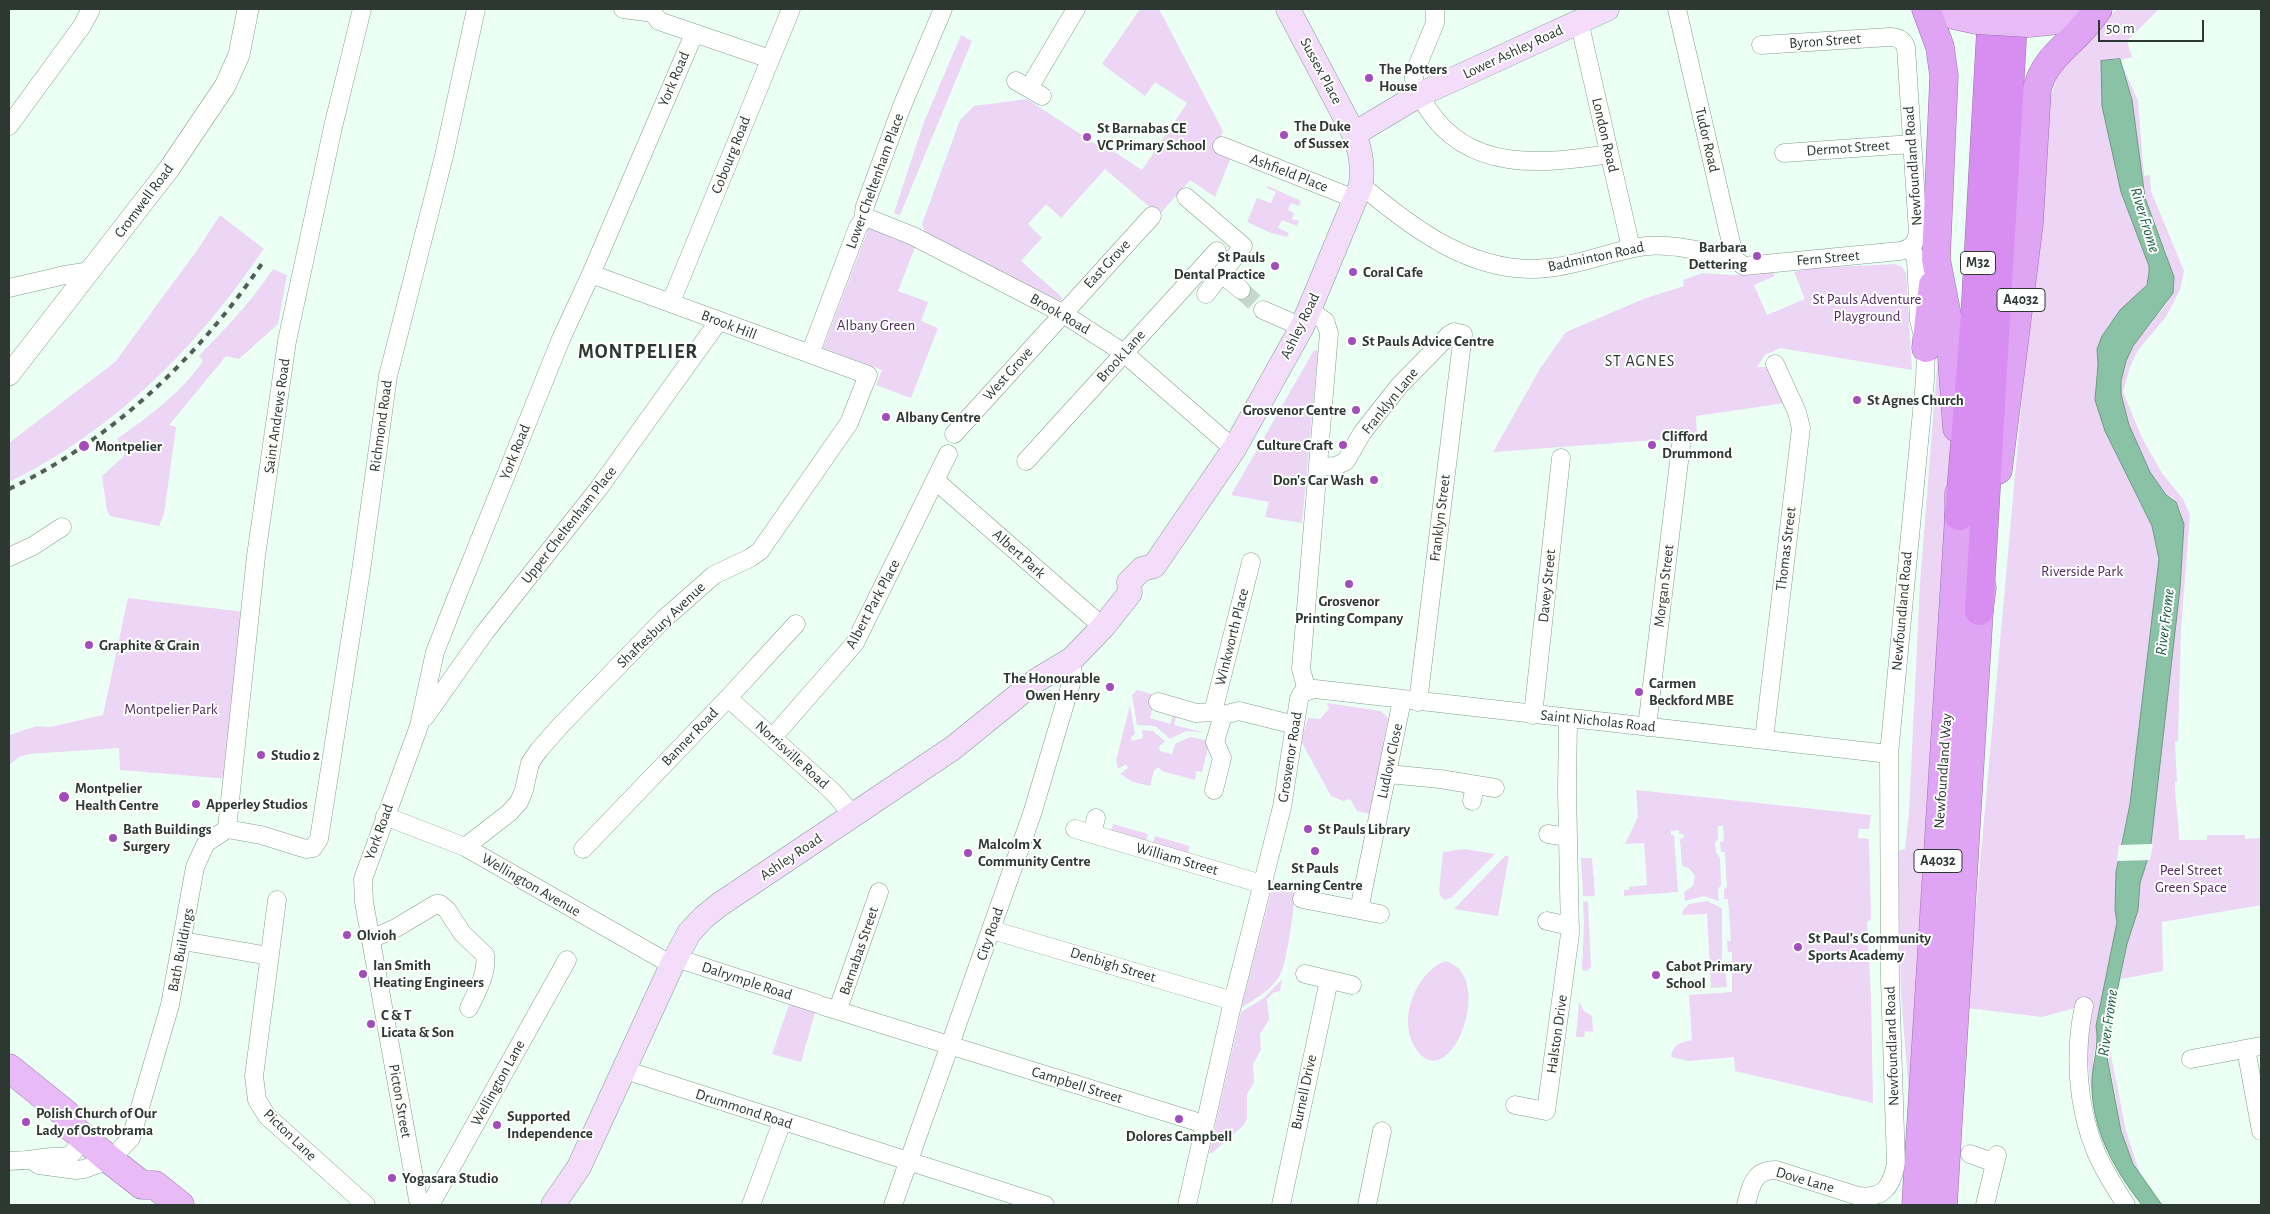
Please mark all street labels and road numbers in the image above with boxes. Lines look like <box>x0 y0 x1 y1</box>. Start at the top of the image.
street label: Lower Ashley Road <box>1460 21 1566 83</box>
street label: Byron Street <box>1788 30 1862 52</box>
street label: Sussex Place <box>1296 35 1346 107</box>
street label: York Road <box>654 49 694 109</box>
street label: London Road <box>1588 96 1622 174</box>
street label: Tudor Road <box>1691 106 1723 174</box>
street label: Newfoundland Road <box>1900 106 1926 226</box>
street label: Lower Cheltenham Place <box>842 111 908 251</box>
street label: Cobourg Road <box>707 114 755 196</box>
street label: Dermot Street <box>1806 136 1890 160</box>
street label: Ashfield Place <box>1247 150 1331 196</box>
street label: Cromwell Road <box>110 161 178 241</box>
street label: East Grove <box>1080 236 1134 292</box>
street label: Badminton Road <box>1546 238 1646 276</box>
street label: Fern Street <box>1796 246 1860 270</box>
road number: M32 <box>1960 252 1996 274</box>
road number: A4032 <box>1997 288 2045 312</box>
street label: Brook Road <box>1027 290 1093 338</box>
street label: Ashley Road <box>1276 290 1324 362</box>
street label: Brook Hill <box>699 306 759 344</box>
street label: Brook Lane <box>1093 326 1149 386</box>
street label: West Grove <box>979 343 1037 405</box>
street label: Saint Andrews Road <box>260 357 294 475</box>
street label: Franklyn Lane <box>1358 364 1422 438</box>
street label: Richmond Road <box>366 379 396 473</box>
street label: York Road <box>496 422 534 482</box>
street label: Upper Cheltenham Place <box>518 463 620 587</box>
street label: Franklyn Street <box>1426 473 1454 563</box>
street label: Thomas Street <box>1772 506 1800 592</box>
street label: Albert Park <box>989 526 1049 582</box>
street label: Morgan Street <box>1650 544 1678 628</box>
street label: Davey Street <box>1534 548 1560 624</box>
street label: Newfoundland Road <box>1888 550 1916 672</box>
street label: Albert Park Place <box>842 556 904 652</box>
street label: Shaftesbury Avenue <box>613 578 709 672</box>
street label: Winkworth Place <box>1211 586 1253 688</box>
street label: Banner Road <box>658 704 722 770</box>
street label: Saint Nicholas Road <box>1540 706 1656 736</box>
street label: Grosvenor Road <box>1274 710 1306 804</box>
street label: Newfoundland Way <box>1930 713 1956 829</box>
street label: Norrisville Road <box>752 717 832 793</box>
street label: Ludlow Close <box>1373 722 1407 800</box>
street label: York Road <box>361 802 397 862</box>
street label: Ashley Road <box>756 830 826 884</box>
street label: William Street <box>1134 839 1220 879</box>
street label: Wellington Avenue <box>478 849 584 921</box>
road number: A4032 <box>1914 849 1962 872</box>
street label: Barnabas Street <box>835 904 883 998</box>
street label: City Road <box>973 905 1007 963</box>
street label: Bath Buildings <box>164 907 198 993</box>
street label: Denbigh Street <box>1068 943 1158 987</box>
street label: Dalrymple Road <box>699 958 795 1004</box>
street label: Newfoundland Road <box>1881 986 1903 1106</box>
street label: Halston Drive <box>1543 993 1571 1075</box>
street label: Wellington Lane <box>467 1037 529 1129</box>
street label: Burnell Drive <box>1287 1053 1321 1131</box>
street label: Picton Street <box>385 1063 415 1139</box>
street label: Campbell Street <box>1029 1063 1125 1107</box>
street label: Drummond Road <box>693 1085 795 1133</box>
street label: Picton Lane <box>260 1105 320 1165</box>
street label: Dove Lane <box>1774 1163 1836 1197</box>

